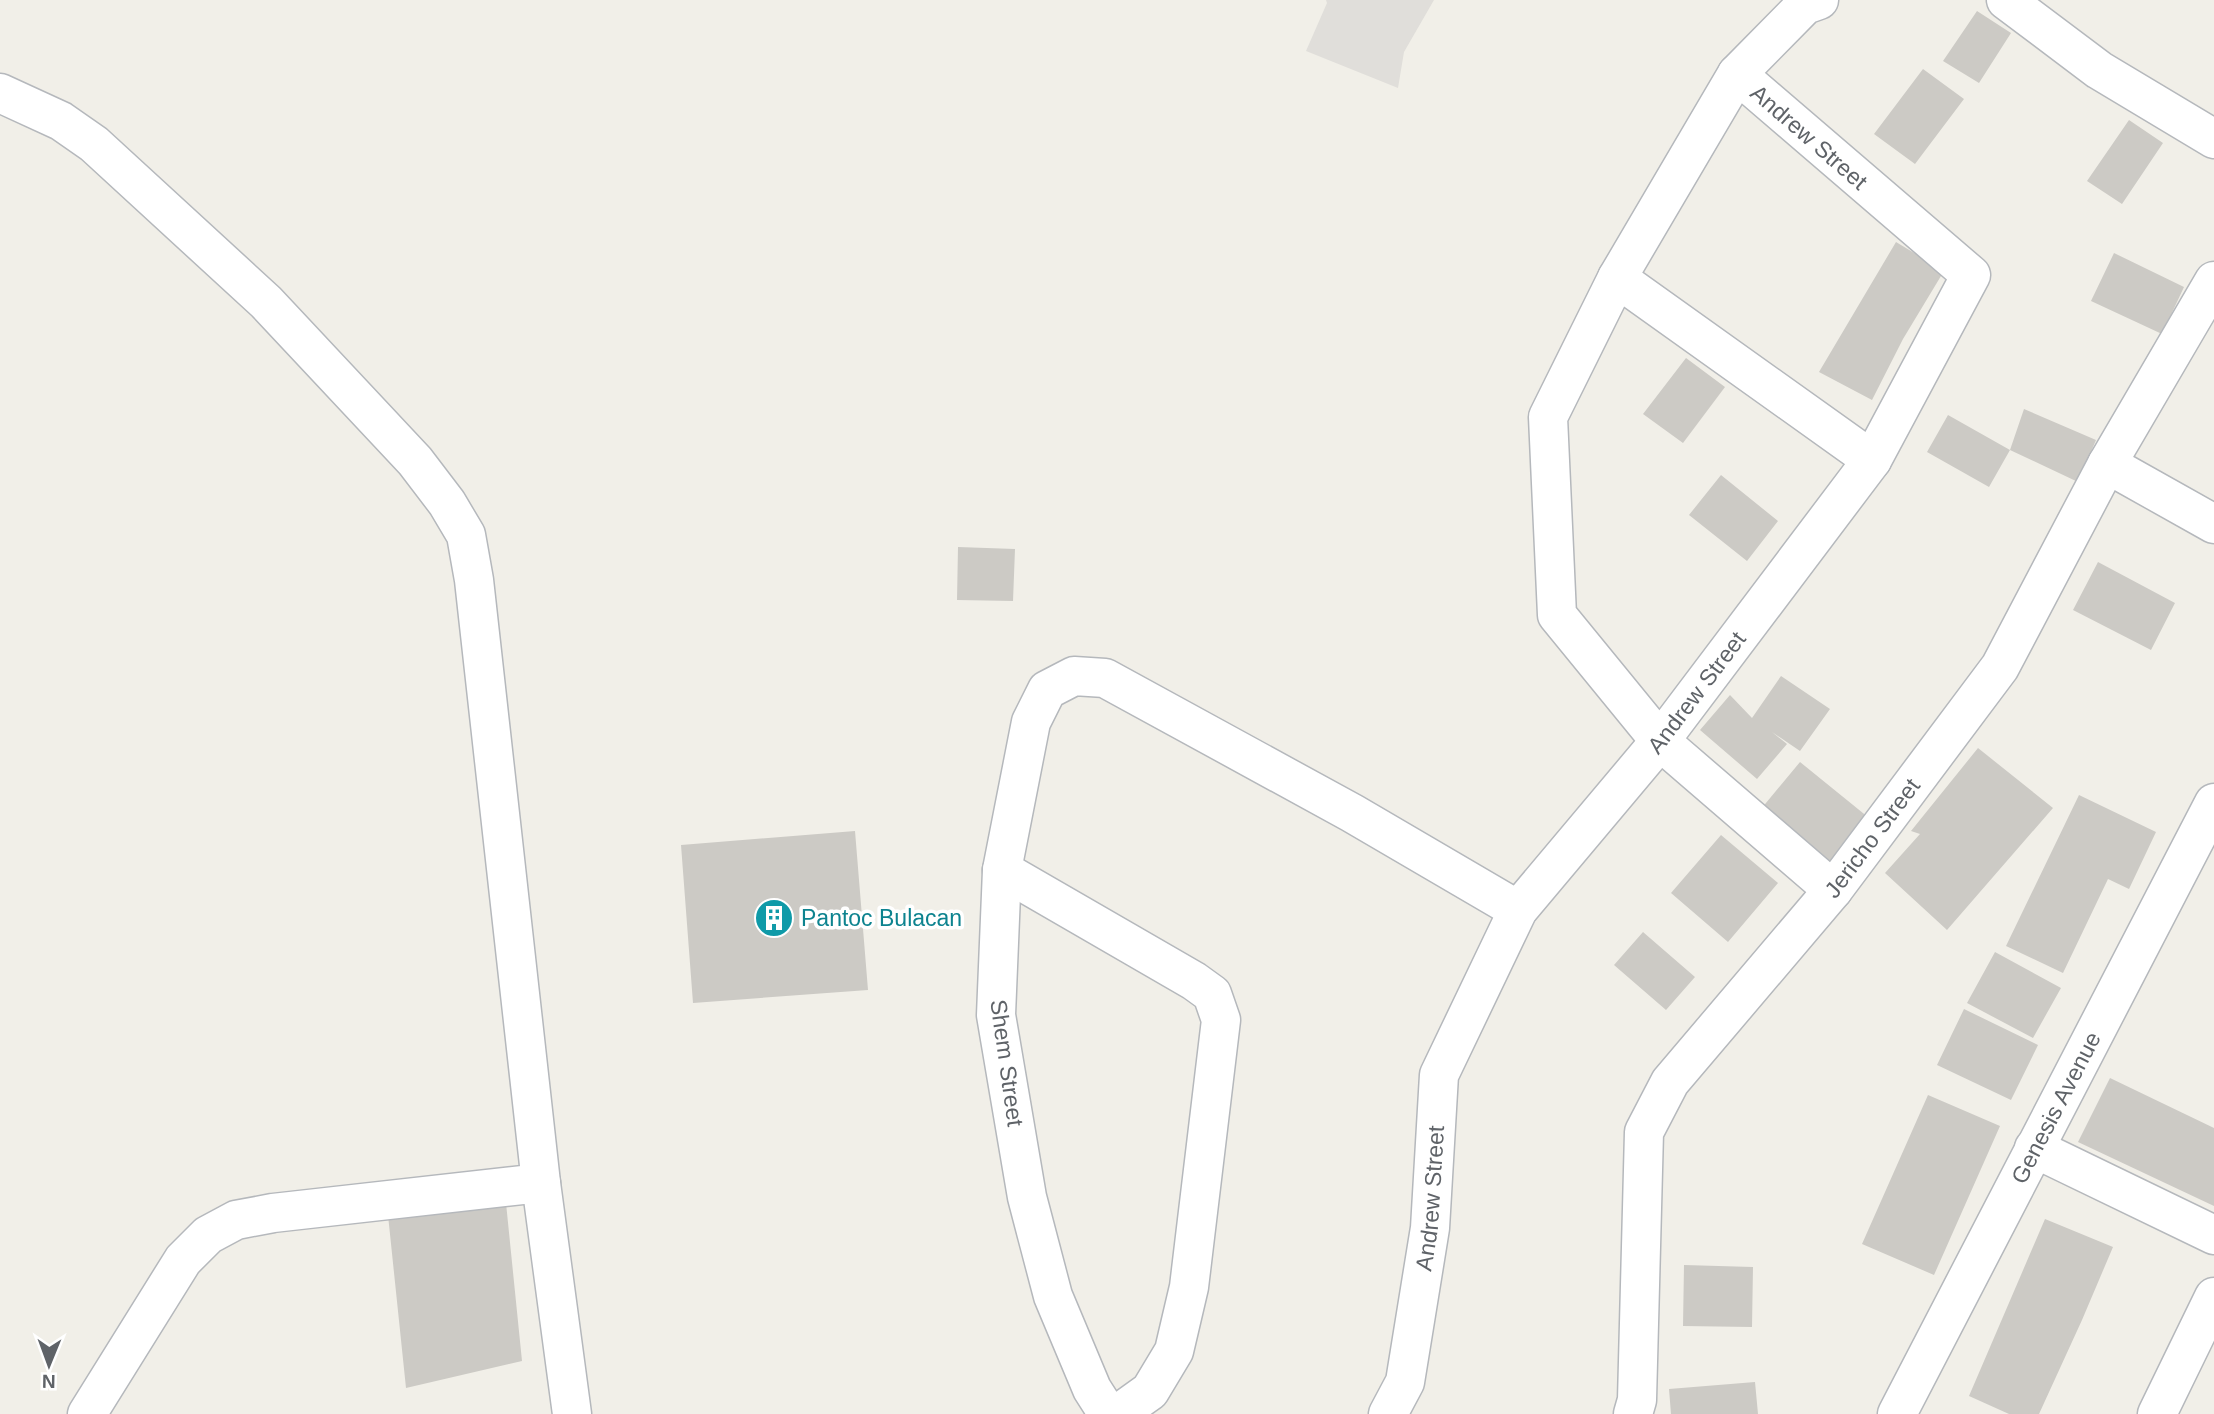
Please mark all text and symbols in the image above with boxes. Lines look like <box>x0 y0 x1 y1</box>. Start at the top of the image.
street label: Andrew Street <box>1745 79 1873 195</box>
street label: Andrew Street <box>1642 626 1751 759</box>
street label: Jericho Street <box>1819 773 1925 903</box>
building icon: Pantoc Bulacan <box>753 897 795 939</box>
place label: Pantoc Bulacan <box>801 905 962 931</box>
street label: Shem Street <box>985 998 1029 1129</box>
street label: Genesis Avenue <box>2006 1028 2106 1188</box>
street label: Andrew Street <box>1410 1124 1449 1273</box>
north arrow <box>14 1330 84 1400</box>
text: N <box>42 1371 56 1392</box>

